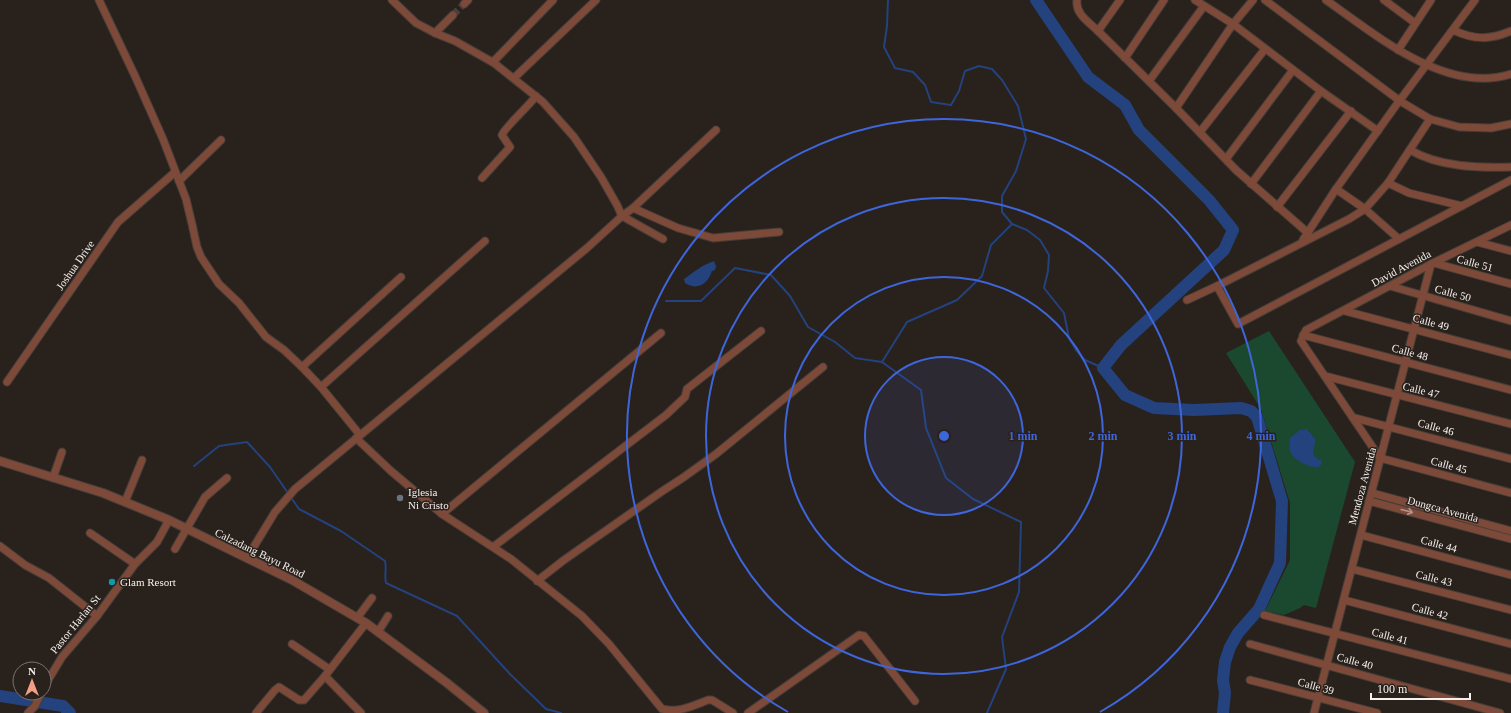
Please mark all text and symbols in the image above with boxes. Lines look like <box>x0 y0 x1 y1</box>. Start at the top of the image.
street label: Joshua Drive <box>54 238 97 292</box>
street label: David Avenida <box>1369 247 1433 289</box>
street label: Calle 51 <box>1456 252 1494 274</box>
street label: Calle 50 <box>1434 282 1473 304</box>
street label: Calle 49 <box>1412 311 1451 333</box>
street label: Calle 48 <box>1391 341 1430 363</box>
street label: Calle 47 <box>1402 380 1441 400</box>
street label: Calle 46 <box>1417 416 1456 438</box>
centre of rings <box>937 429 951 443</box>
text: 1 min <box>1008 429 1038 443</box>
text: 2 min <box>1088 429 1118 443</box>
text: 3 min <box>1167 429 1197 443</box>
text: 4 min <box>1246 429 1276 443</box>
street label: Mendoza Avenida <box>1346 446 1378 526</box>
street label: Calle 45 <box>1430 454 1469 476</box>
place label: Iglesia Ni Cristo <box>408 486 449 511</box>
marker: Iglesia Ni Cristo <box>395 493 405 503</box>
street label: Dungca Avenida <box>1406 494 1480 524</box>
one-way arrow <box>1400 508 1413 515</box>
street label: Calzadang Bayu Road <box>213 526 307 580</box>
street label: Calle 44 <box>1420 533 1459 555</box>
street label: Calle 43 <box>1415 568 1454 588</box>
place label: Glam Resort <box>120 576 176 588</box>
marker: Glam Resort <box>107 577 117 587</box>
street label: Pastor Harlan St <box>48 592 102 656</box>
street label: Calle 42 <box>1411 600 1449 622</box>
street label: Calle 41 <box>1371 625 1409 647</box>
street label: Calle 40 <box>1336 650 1375 672</box>
north arrow <box>12 661 52 701</box>
text: N <box>28 665 36 677</box>
street label: Calle 39 <box>1297 675 1336 697</box>
scale bar <box>1371 675 1470 701</box>
text: 100 m <box>1377 682 1408 696</box>

